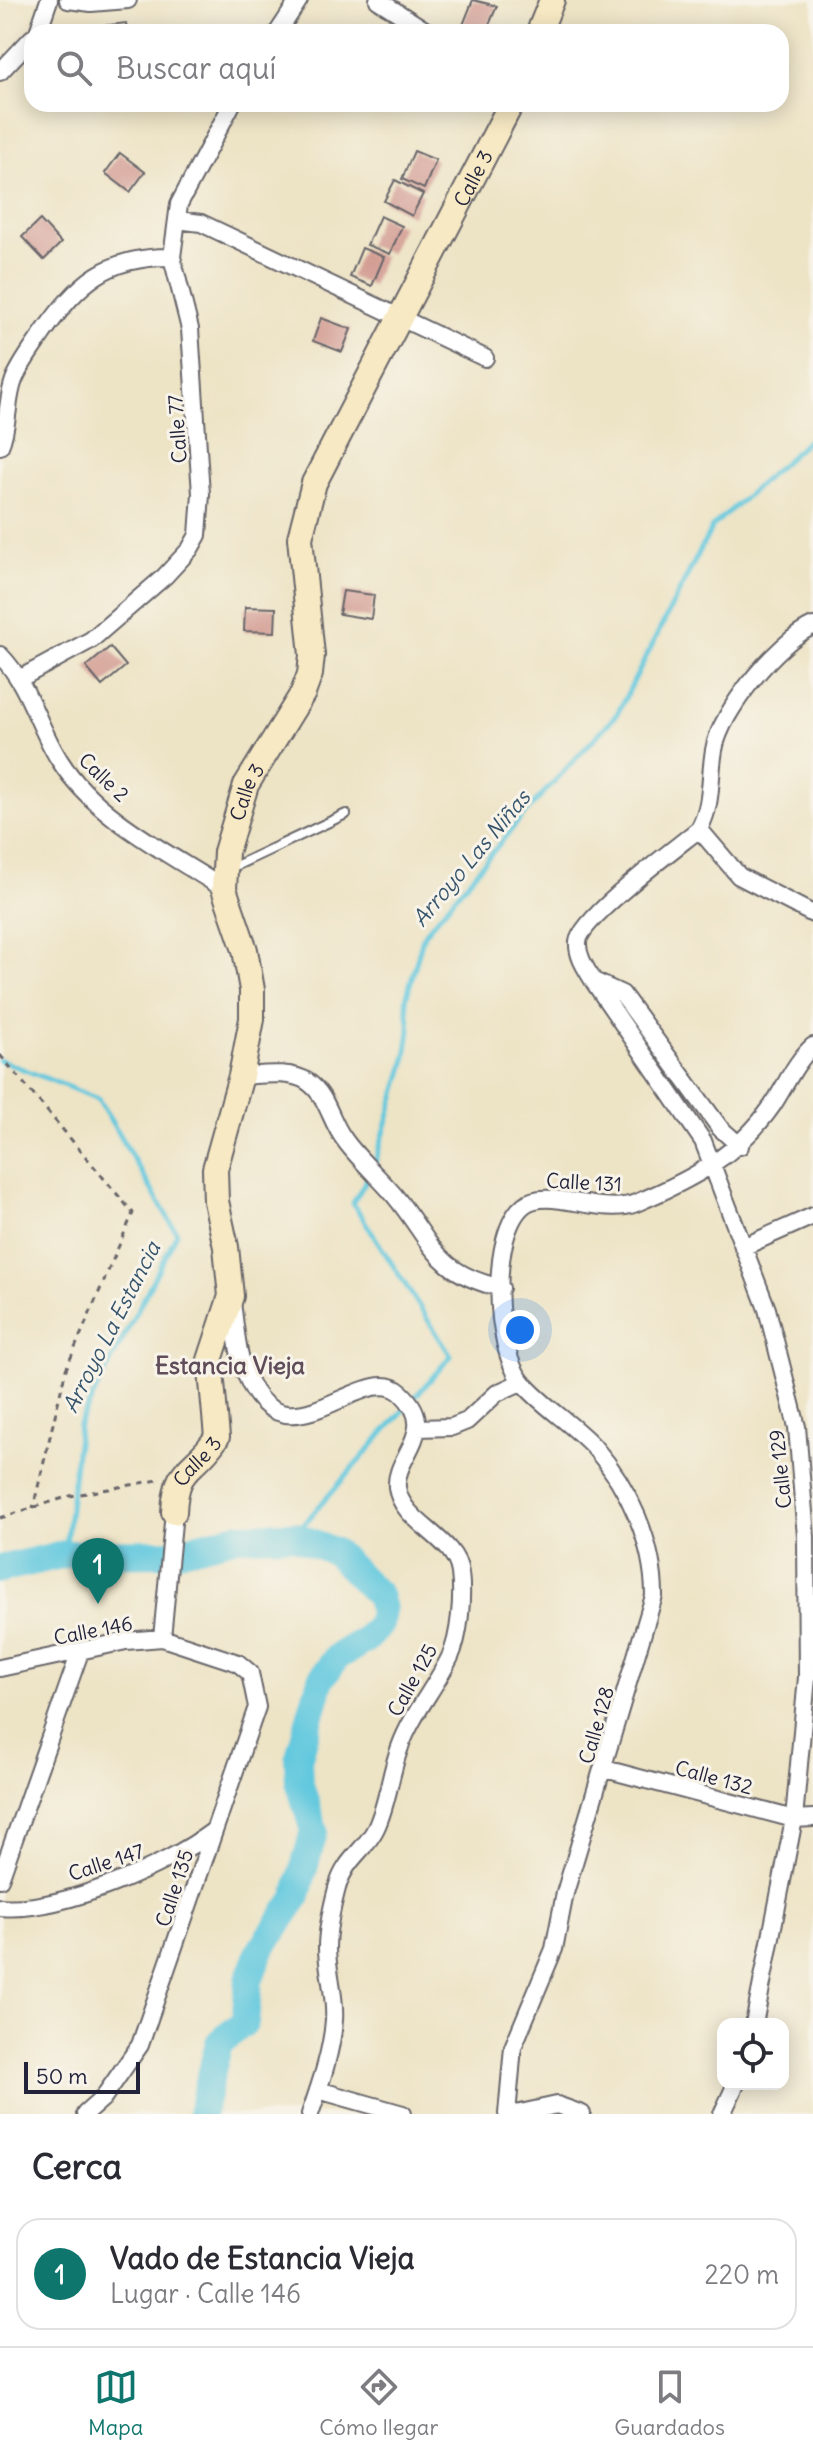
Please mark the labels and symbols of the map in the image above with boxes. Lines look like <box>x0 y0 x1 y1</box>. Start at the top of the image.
street label: Calle 3 <box>448 145 498 211</box>
street label: Calle 77 <box>162 394 192 464</box>
street label: Calle 2 <box>74 747 134 807</box>
street label: Calle 3 <box>224 758 269 824</box>
water label: Arroyo Las Niñas <box>406 783 537 932</box>
street label: Calle 131 <box>545 1168 623 1196</box>
water label: Arroyo La Estancia <box>56 1235 167 1417</box>
your location <box>500 1310 540 1350</box>
district label: Estancia Vieja <box>155 1350 305 1380</box>
street label: Calle 129 <box>763 1428 797 1510</box>
street label: Calle 3 <box>167 1431 226 1490</box>
pin: 1 <box>72 1538 124 1604</box>
street label: Calle 146 <box>51 1610 135 1650</box>
street label: Calle 125 <box>382 1639 442 1721</box>
street label: Calle 128 <box>573 1683 619 1767</box>
street label: Calle 132 <box>673 1755 756 1799</box>
street label: Calle 147 <box>65 1838 147 1886</box>
street label: Calle 135 <box>150 1846 198 1930</box>
scale bar <box>24 2058 140 2094</box>

